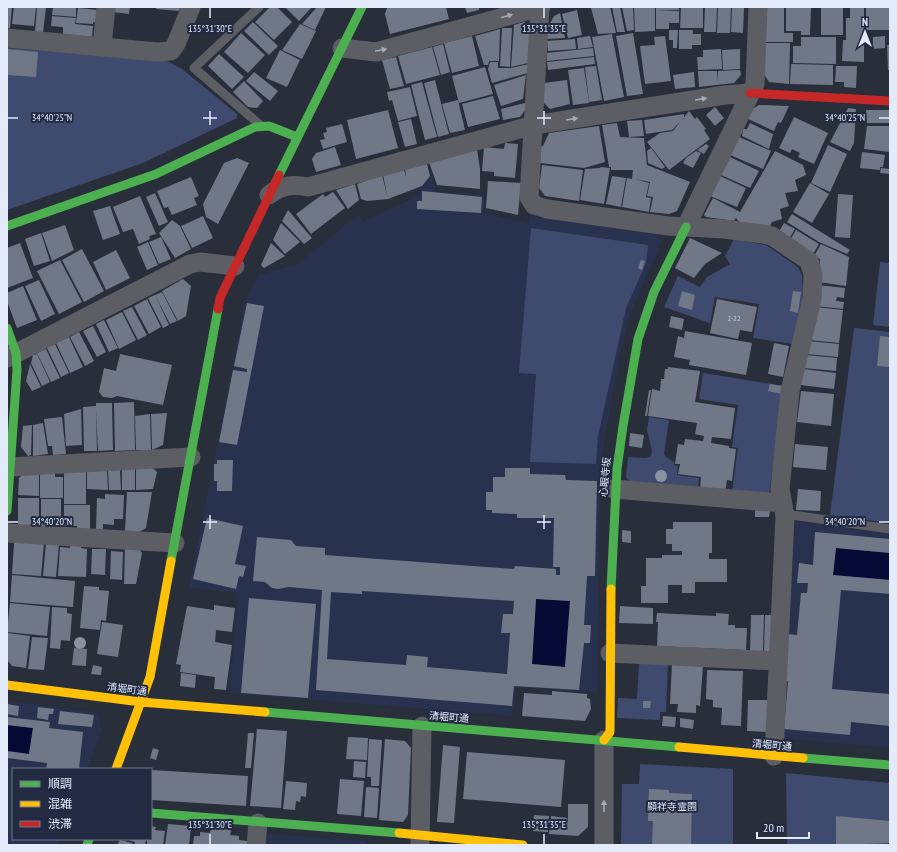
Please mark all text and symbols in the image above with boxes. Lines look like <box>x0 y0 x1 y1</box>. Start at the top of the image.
north arrow <box>845 12 885 52</box>
one-way arrow <box>501 13 513 19</box>
text: N <box>862 15 868 29</box>
text: 135°31'30"E <box>188 22 232 35</box>
text: 135°31'35"E <box>522 22 566 35</box>
one-way arrow <box>375 47 387 53</box>
one-way arrow <box>694 96 707 102</box>
text: 34°40'25"N <box>32 111 72 124</box>
text: 34°40'25"N <box>825 111 865 124</box>
one-way arrow <box>566 116 578 122</box>
house number: 2-22 <box>727 313 741 323</box>
street label: 心眼寺坂 <box>596 456 614 498</box>
text: 34°40'20"N <box>32 515 72 528</box>
text: 34°40'20"N <box>825 515 865 528</box>
street label: 清堀町通 <box>106 680 148 698</box>
street label: 清堀町通 <box>429 709 469 725</box>
street label: 清堀町通 <box>752 737 792 753</box>
legend <box>12 768 152 840</box>
text: 順調 <box>48 776 72 791</box>
text: 混雑 <box>48 796 72 811</box>
one-way arrow <box>601 799 607 812</box>
park label: 顯祥寺霊園 <box>647 800 697 813</box>
scale bar <box>757 814 809 840</box>
text: 渋滞 <box>48 816 72 831</box>
text: 135°31'30"E <box>188 818 232 831</box>
text: 135°31'35"E <box>522 818 566 831</box>
text: 20 m <box>763 820 784 835</box>

